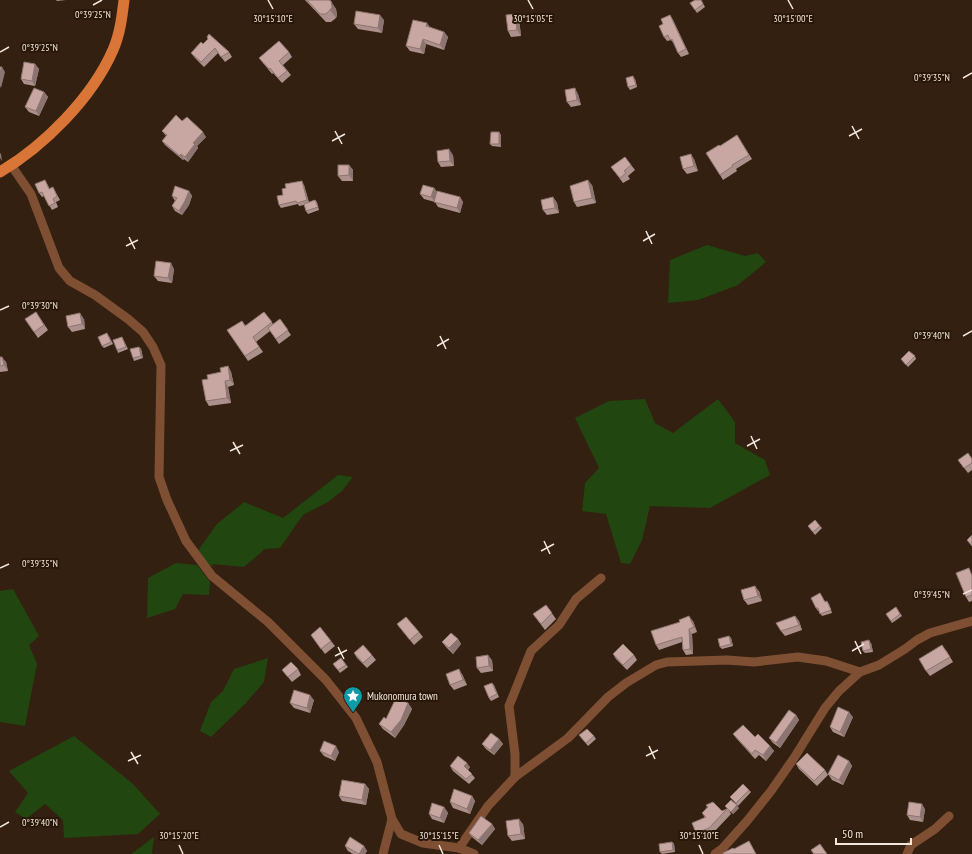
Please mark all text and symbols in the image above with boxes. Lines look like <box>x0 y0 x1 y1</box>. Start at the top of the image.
text: 0°39'25"N <box>75 8 111 21</box>
text: 30°15'10"E <box>253 12 293 25</box>
text: 30°15'05"E <box>513 12 553 25</box>
text: 30°15'00"E <box>773 12 813 25</box>
text: 0°39'25"N <box>22 41 58 54</box>
text: 0°39'35"N <box>914 71 950 84</box>
text: 0°39'30"N <box>22 299 58 312</box>
text: 0°39'40"N <box>914 329 950 342</box>
text: 0°39'35"N <box>22 557 58 570</box>
text: 0°39'45"N <box>914 588 950 601</box>
place icon: Mukonomura town <box>342 685 364 713</box>
place label: Mukonomura town <box>367 689 438 703</box>
text: 0°39'40"N <box>22 816 58 829</box>
scale bar <box>836 820 911 846</box>
text: 50 m <box>842 826 863 841</box>
text: 30°15'20"E <box>159 829 199 842</box>
text: 30°15'15"E <box>419 829 459 842</box>
text: 30°15'10"E <box>679 829 719 842</box>

